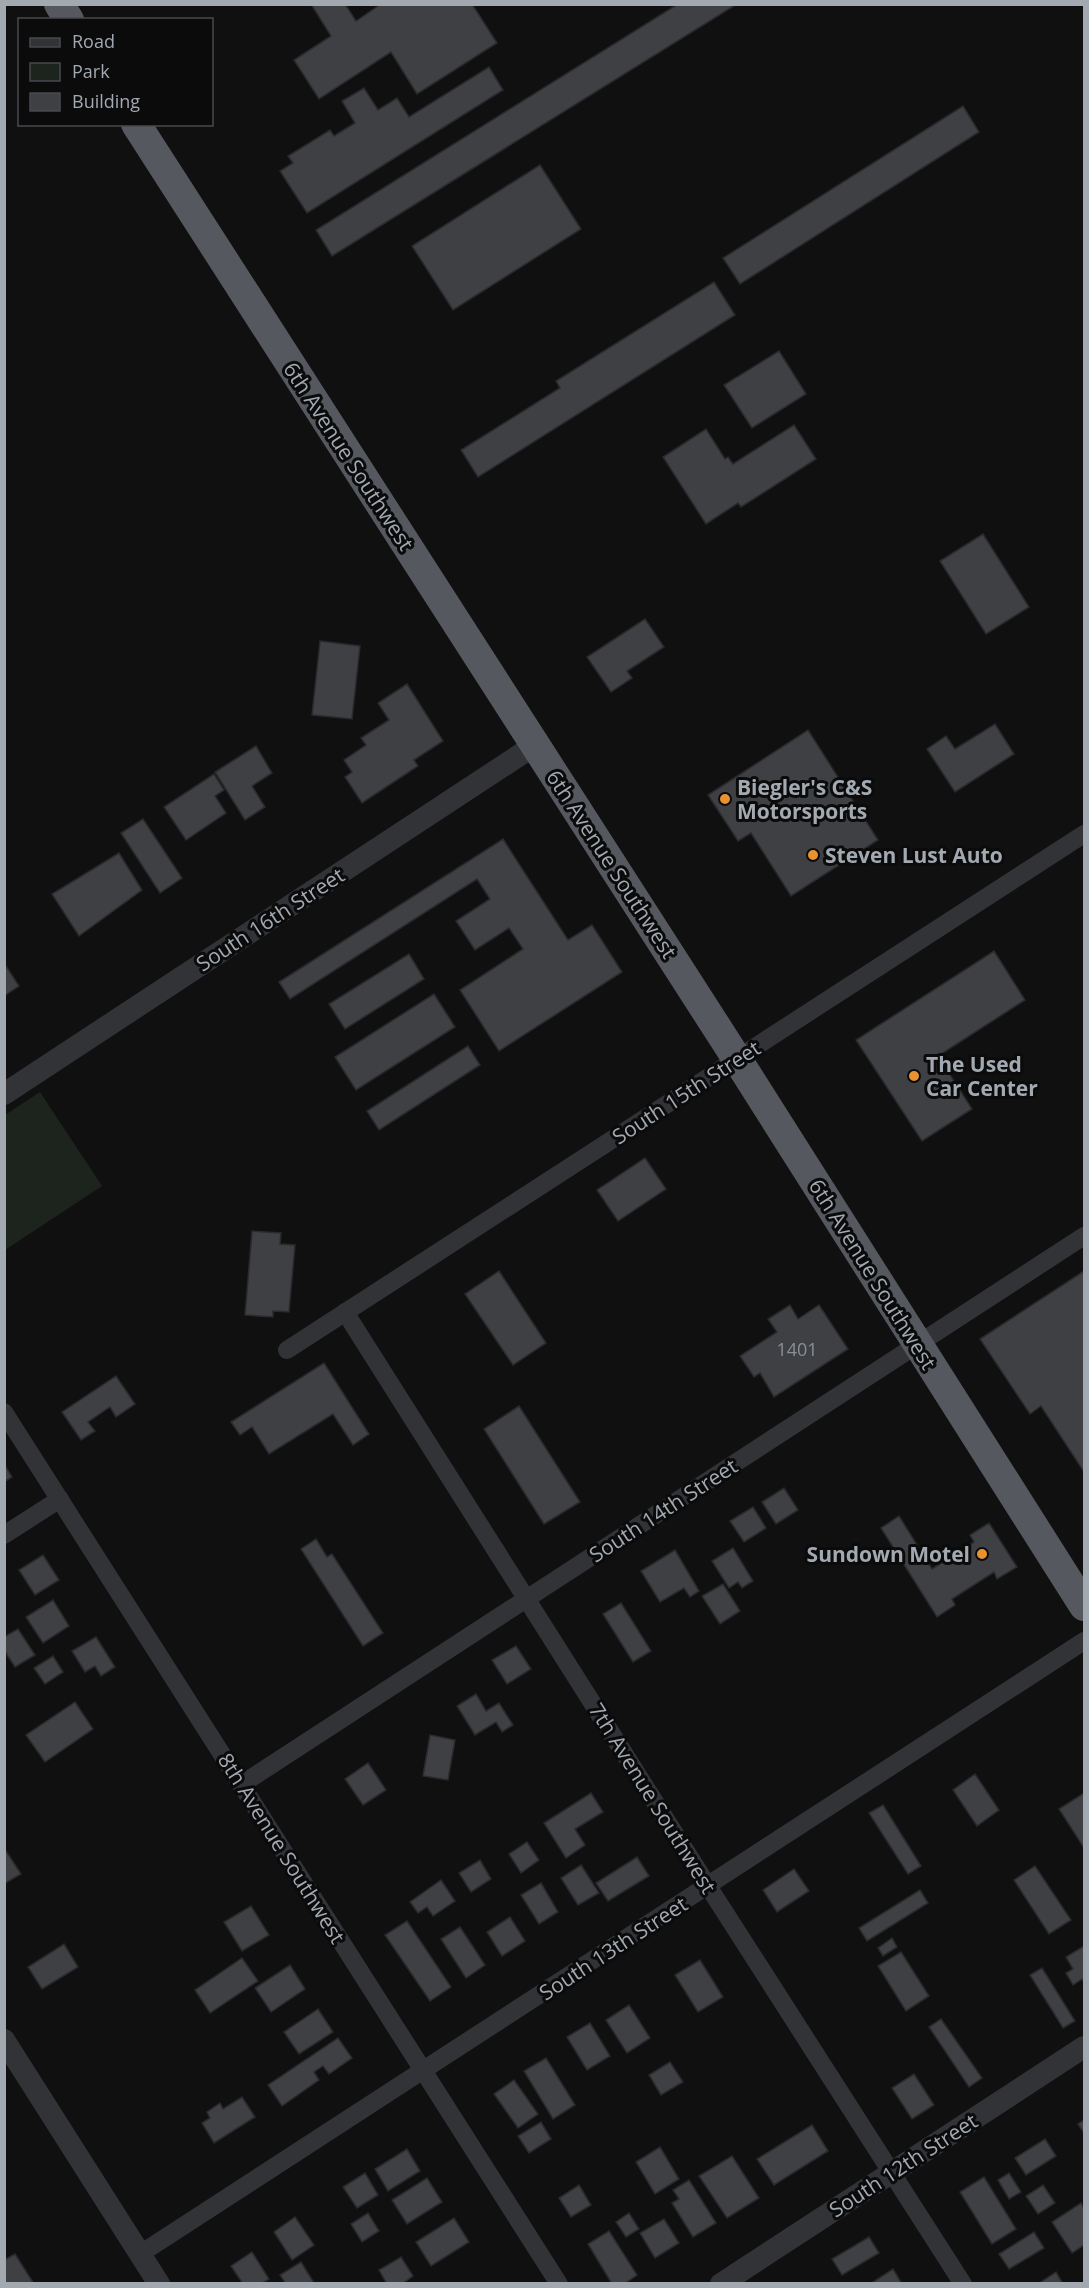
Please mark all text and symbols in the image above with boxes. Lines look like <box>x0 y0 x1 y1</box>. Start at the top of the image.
legend <box>18 18 213 126</box>
text: Road <box>72 29 115 53</box>
text: Park <box>72 59 110 83</box>
text: Building <box>72 89 140 113</box>
street label: 6th Avenue Southwest <box>278 356 420 556</box>
street label: 6th Avenue Southwest <box>541 764 683 964</box>
place label: Biegler's C&S Motorsports <box>737 773 872 825</box>
marker: Biegler's C&S Motorsports <box>718 792 732 806</box>
place label: Steven Lust Auto <box>825 841 1003 869</box>
marker: Steven Lust Auto <box>806 848 820 862</box>
street label: South 16th Street <box>191 861 349 977</box>
street label: South 15th Street <box>607 1034 765 1150</box>
place label: The Used Car Center <box>926 1050 1038 1102</box>
marker: The Used Car Center <box>907 1069 921 1083</box>
street label: 6th Avenue Southwest <box>803 1174 943 1374</box>
house number: 1401 <box>776 1337 818 1361</box>
street label: South 14th Street <box>584 1452 742 1568</box>
place label: Sundown Motel <box>807 1540 970 1568</box>
marker: Sundown Motel <box>975 1547 989 1561</box>
street label: 7th Avenue Southwest <box>583 1698 723 1898</box>
street label: 8th Avenue Southwest <box>212 1748 352 1948</box>
street label: South 13th Street <box>534 1890 692 2006</box>
street label: South 12th Street <box>824 2107 982 2223</box>

